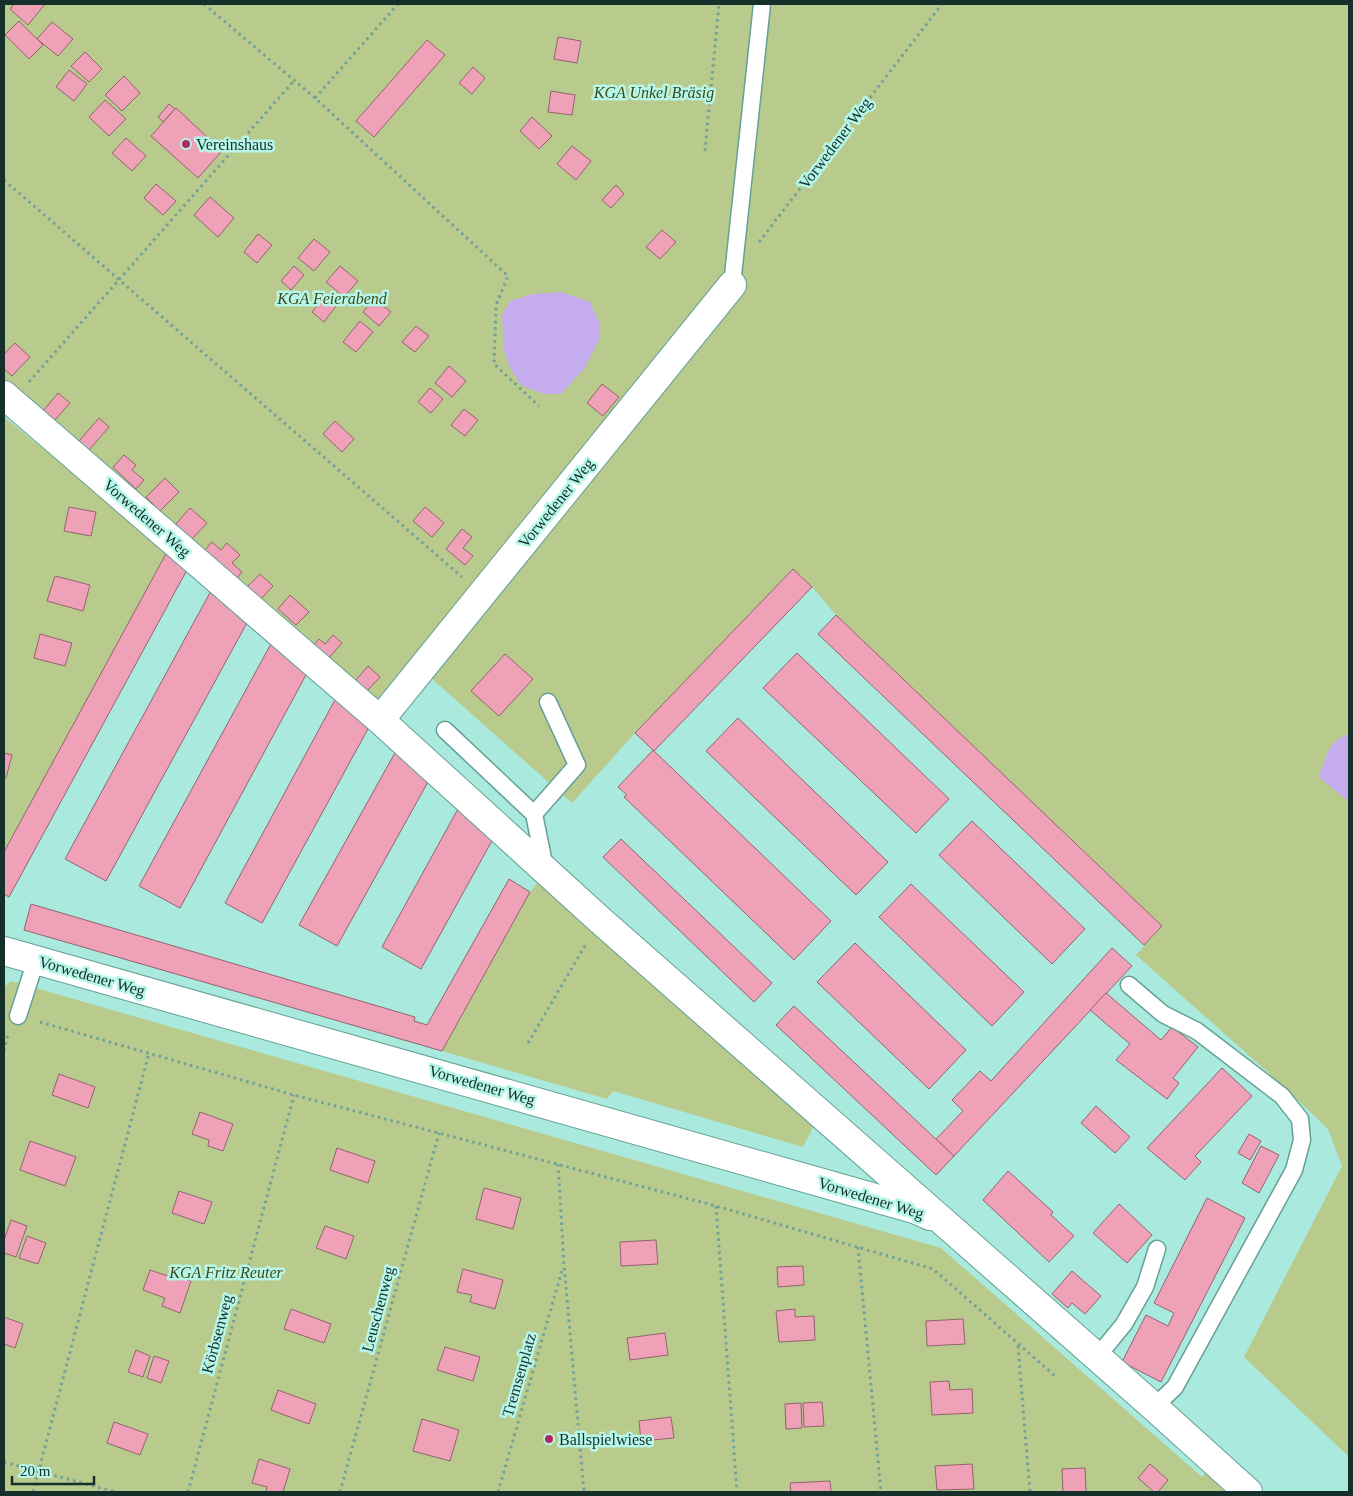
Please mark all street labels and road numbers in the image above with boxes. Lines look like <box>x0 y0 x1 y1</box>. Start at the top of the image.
street label: Vorwedener Weg <box>795 94 876 192</box>
street label: Vorwedener Weg <box>515 455 598 552</box>
street label: Vorwedener Weg <box>99 476 194 561</box>
street label: Vorwedener Weg <box>37 953 147 1000</box>
street label: Vorwedener Weg <box>427 1062 537 1109</box>
street label: Vorwedener Weg <box>816 1174 926 1223</box>
street label: Leuschenweg <box>358 1264 399 1354</box>
street label: Körbsenweg <box>198 1293 237 1376</box>
street label: Tremsenplatz <box>499 1331 540 1419</box>

